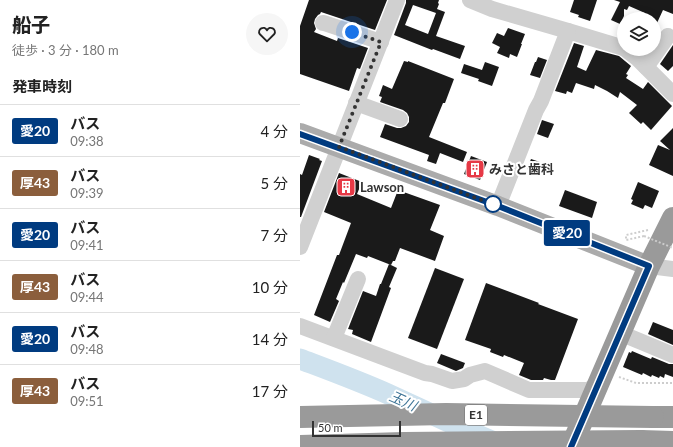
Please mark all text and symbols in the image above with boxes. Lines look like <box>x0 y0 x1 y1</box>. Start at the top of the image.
map controls <box>617 12 661 56</box>
button: layers <box>617 12 661 56</box>
text: 船子 <box>12 13 50 36</box>
button: heart <box>246 13 288 55</box>
your location <box>342 22 362 42</box>
text: 徒歩 · 3 分 · 180 m <box>12 42 119 58</box>
text: 発車時刻 <box>12 77 72 95</box>
text: バス <box>70 114 100 132</box>
text: 愛20 <box>20 122 50 139</box>
text: 4 分 <box>260 122 288 140</box>
text: 09:38 <box>70 133 104 149</box>
building icon: みさと歯科 <box>464 158 486 180</box>
place label: みさと歯科 <box>489 161 554 177</box>
text: バス <box>70 166 100 184</box>
text: 厚43 <box>20 174 50 191</box>
text: 5 分 <box>260 174 288 192</box>
building icon: Lawson <box>335 176 357 198</box>
place label: Lawson <box>360 179 404 195</box>
text: 09:39 <box>70 185 104 201</box>
unlabelled marker <box>484 195 502 213</box>
text: バス <box>70 218 100 236</box>
line badge: 愛20 <box>544 220 590 246</box>
text: 愛20 <box>552 224 582 241</box>
text: 愛20 <box>20 226 50 243</box>
text: 7 分 <box>260 226 288 244</box>
text: 09:41 <box>70 237 104 253</box>
text: バス <box>70 270 100 288</box>
text: 厚43 <box>20 278 50 295</box>
text: 10 分 <box>252 278 288 296</box>
text: 09:44 <box>70 289 104 305</box>
text: バス <box>70 322 100 340</box>
text: 愛20 <box>20 330 50 347</box>
text: 14 分 <box>252 330 288 348</box>
text: 09:48 <box>70 341 104 357</box>
text: バス <box>70 374 100 392</box>
text: 厚43 <box>20 382 50 399</box>
text: 17 分 <box>252 382 288 400</box>
water label: 玉川 <box>387 387 421 415</box>
text: 09:51 <box>70 393 104 409</box>
road number: E1 <box>465 405 487 425</box>
scale bar <box>312 419 401 438</box>
text: 50 m <box>318 421 343 434</box>

